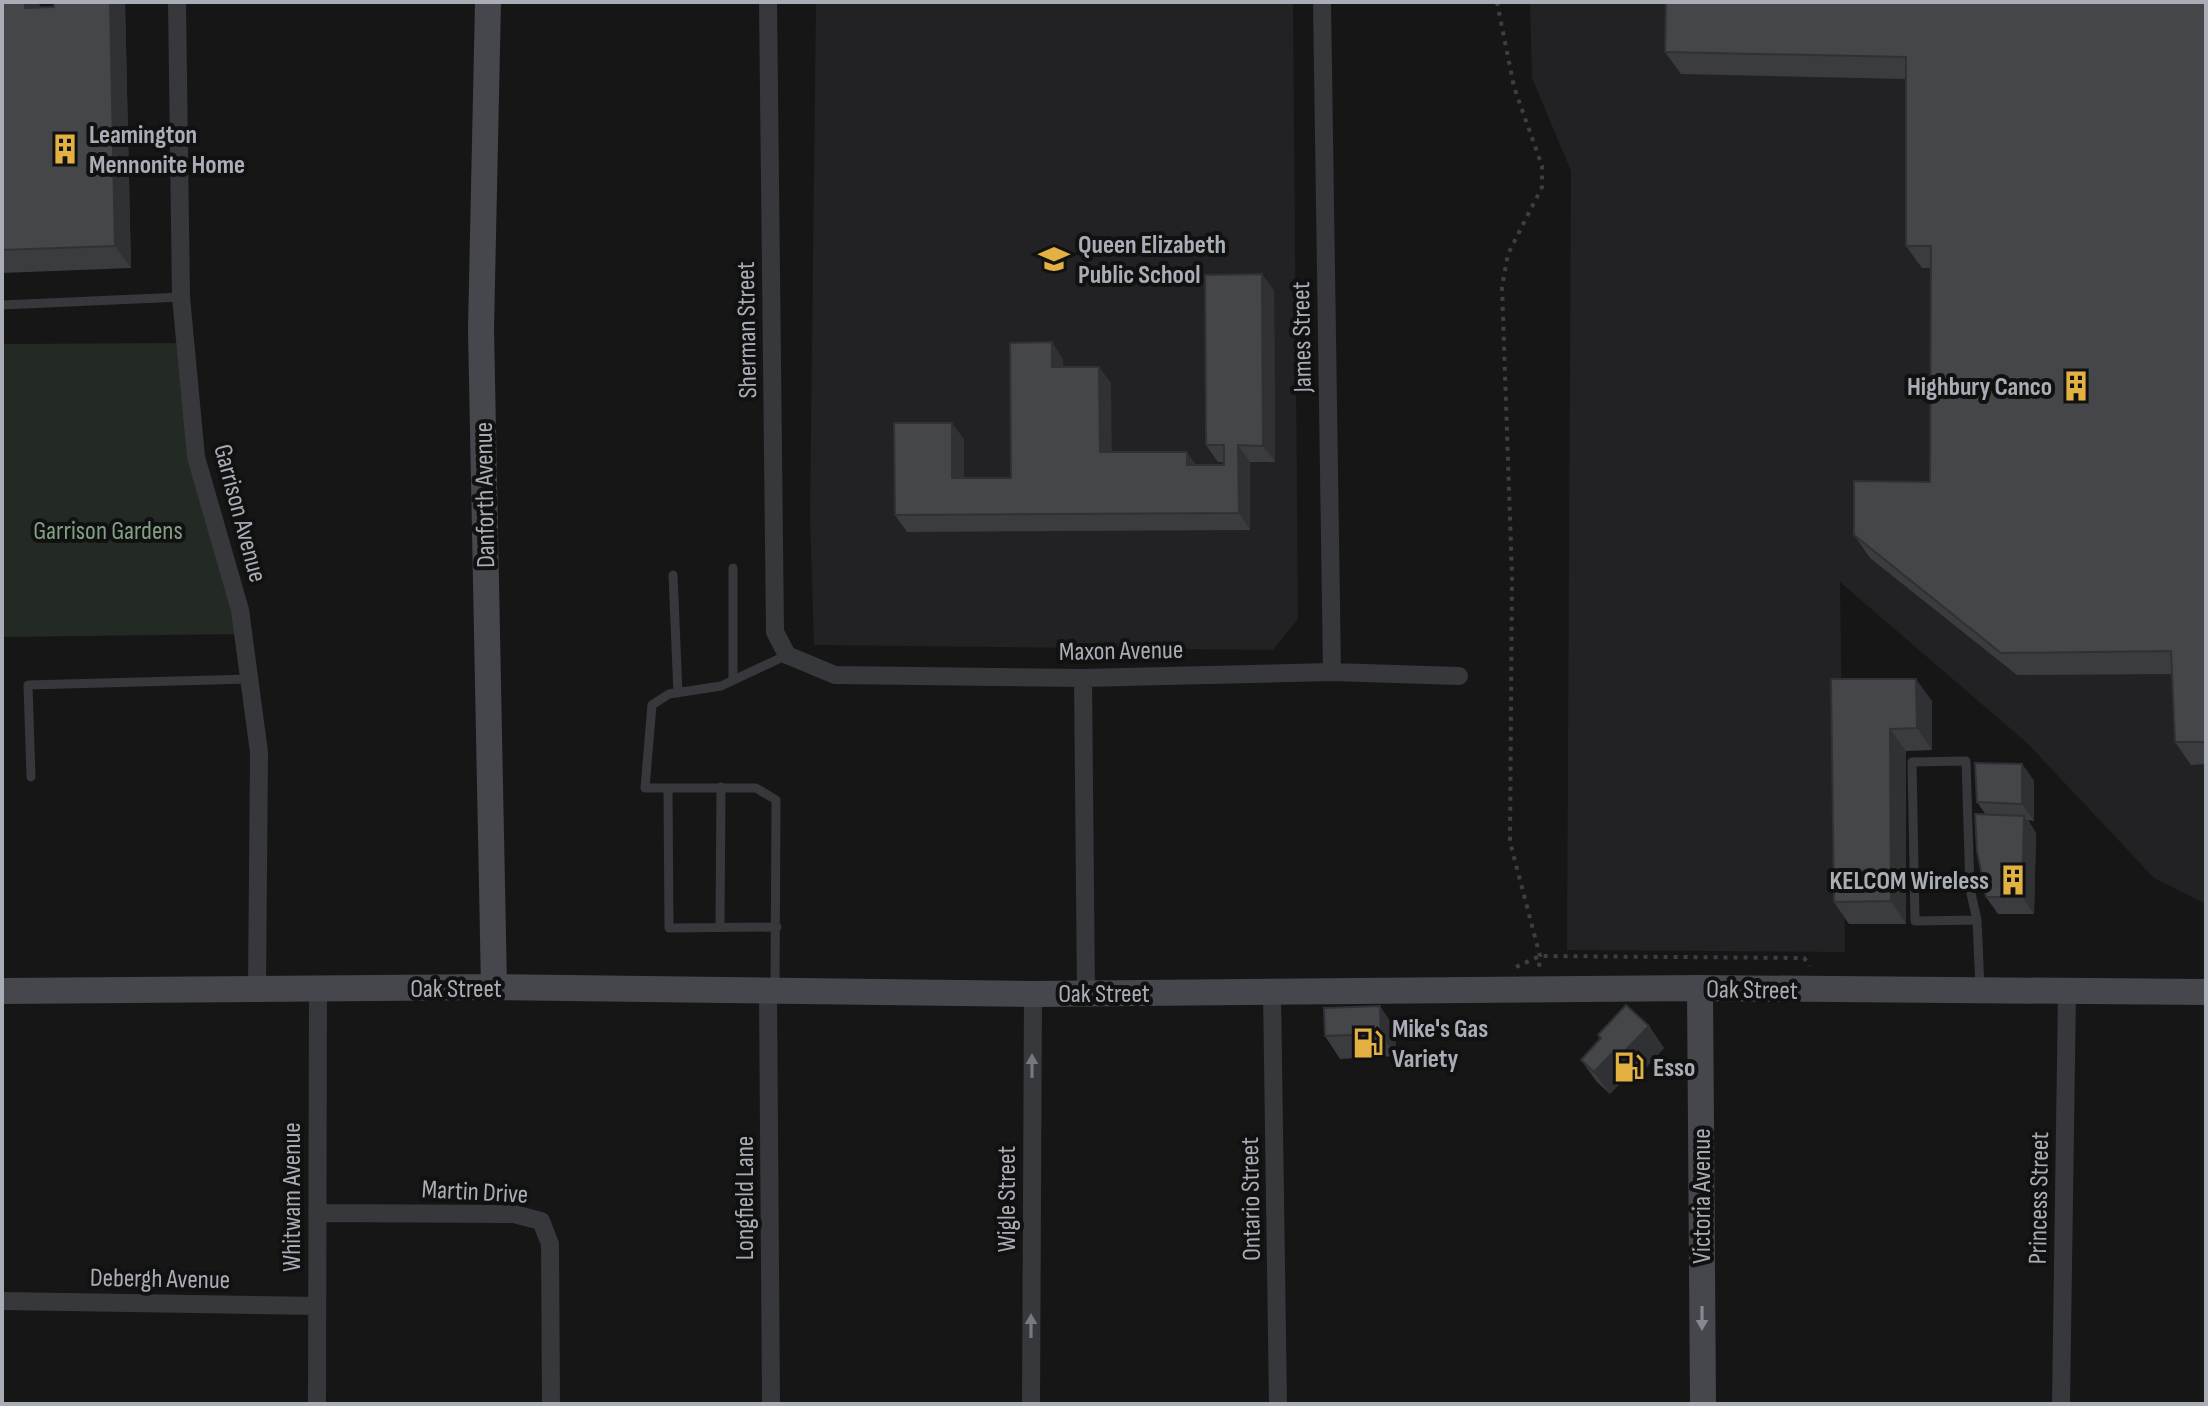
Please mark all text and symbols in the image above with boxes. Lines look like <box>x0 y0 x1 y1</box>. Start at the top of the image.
place label: Leamington Mennonite Home <box>89 120 245 181</box>
building icon: Leamington Mennonite Home <box>48 132 82 166</box>
place label: Queen Elizabeth Public School <box>1078 230 1226 291</box>
school or university icon: Queen Elizabeth Public School <box>1037 242 1071 276</box>
street label: Sherman Street <box>731 261 764 399</box>
street label: James Street <box>1286 281 1319 394</box>
building icon: Highbury Canco <box>2059 369 2093 403</box>
place label: Highbury Canco <box>1907 372 2052 403</box>
street label: Danforth Avenue <box>469 422 502 568</box>
street label: Garrison Avenue <box>206 441 273 586</box>
park label: Garrison Gardens <box>33 516 183 547</box>
street label: Maxon Avenue <box>1059 635 1183 668</box>
building icon: KELCOM Wireless <box>1996 863 2030 897</box>
place label: KELCOM Wireless <box>1829 866 1989 897</box>
street label: Oak Street <box>410 974 502 1005</box>
street label: Oak Street <box>1706 974 1798 1007</box>
street label: Oak Street <box>1058 979 1150 1010</box>
place label: Mike's Gas Variety <box>1392 1014 1488 1075</box>
fuel station icon: Mike's Gas Variety <box>1351 1026 1385 1060</box>
fuel station icon: Esso <box>1612 1050 1646 1084</box>
one-way arrow <box>1026 1053 1038 1078</box>
place label: Esso <box>1653 1053 1695 1084</box>
street label: Whitwam Avenue <box>277 1122 308 1272</box>
street label: Victoria Avenue <box>1687 1128 1718 1264</box>
street label: Princess Street <box>2023 1131 2056 1265</box>
street label: Longfield Lane <box>730 1136 761 1260</box>
street label: Ontario Street <box>1235 1137 1268 1261</box>
street label: Wigle Street <box>992 1146 1023 1252</box>
street label: Martin Drive <box>421 1174 529 1211</box>
street label: Debergh Avenue <box>89 1263 230 1296</box>
one-way arrow <box>1696 1306 1709 1331</box>
one-way arrow <box>1025 1313 1037 1338</box>

